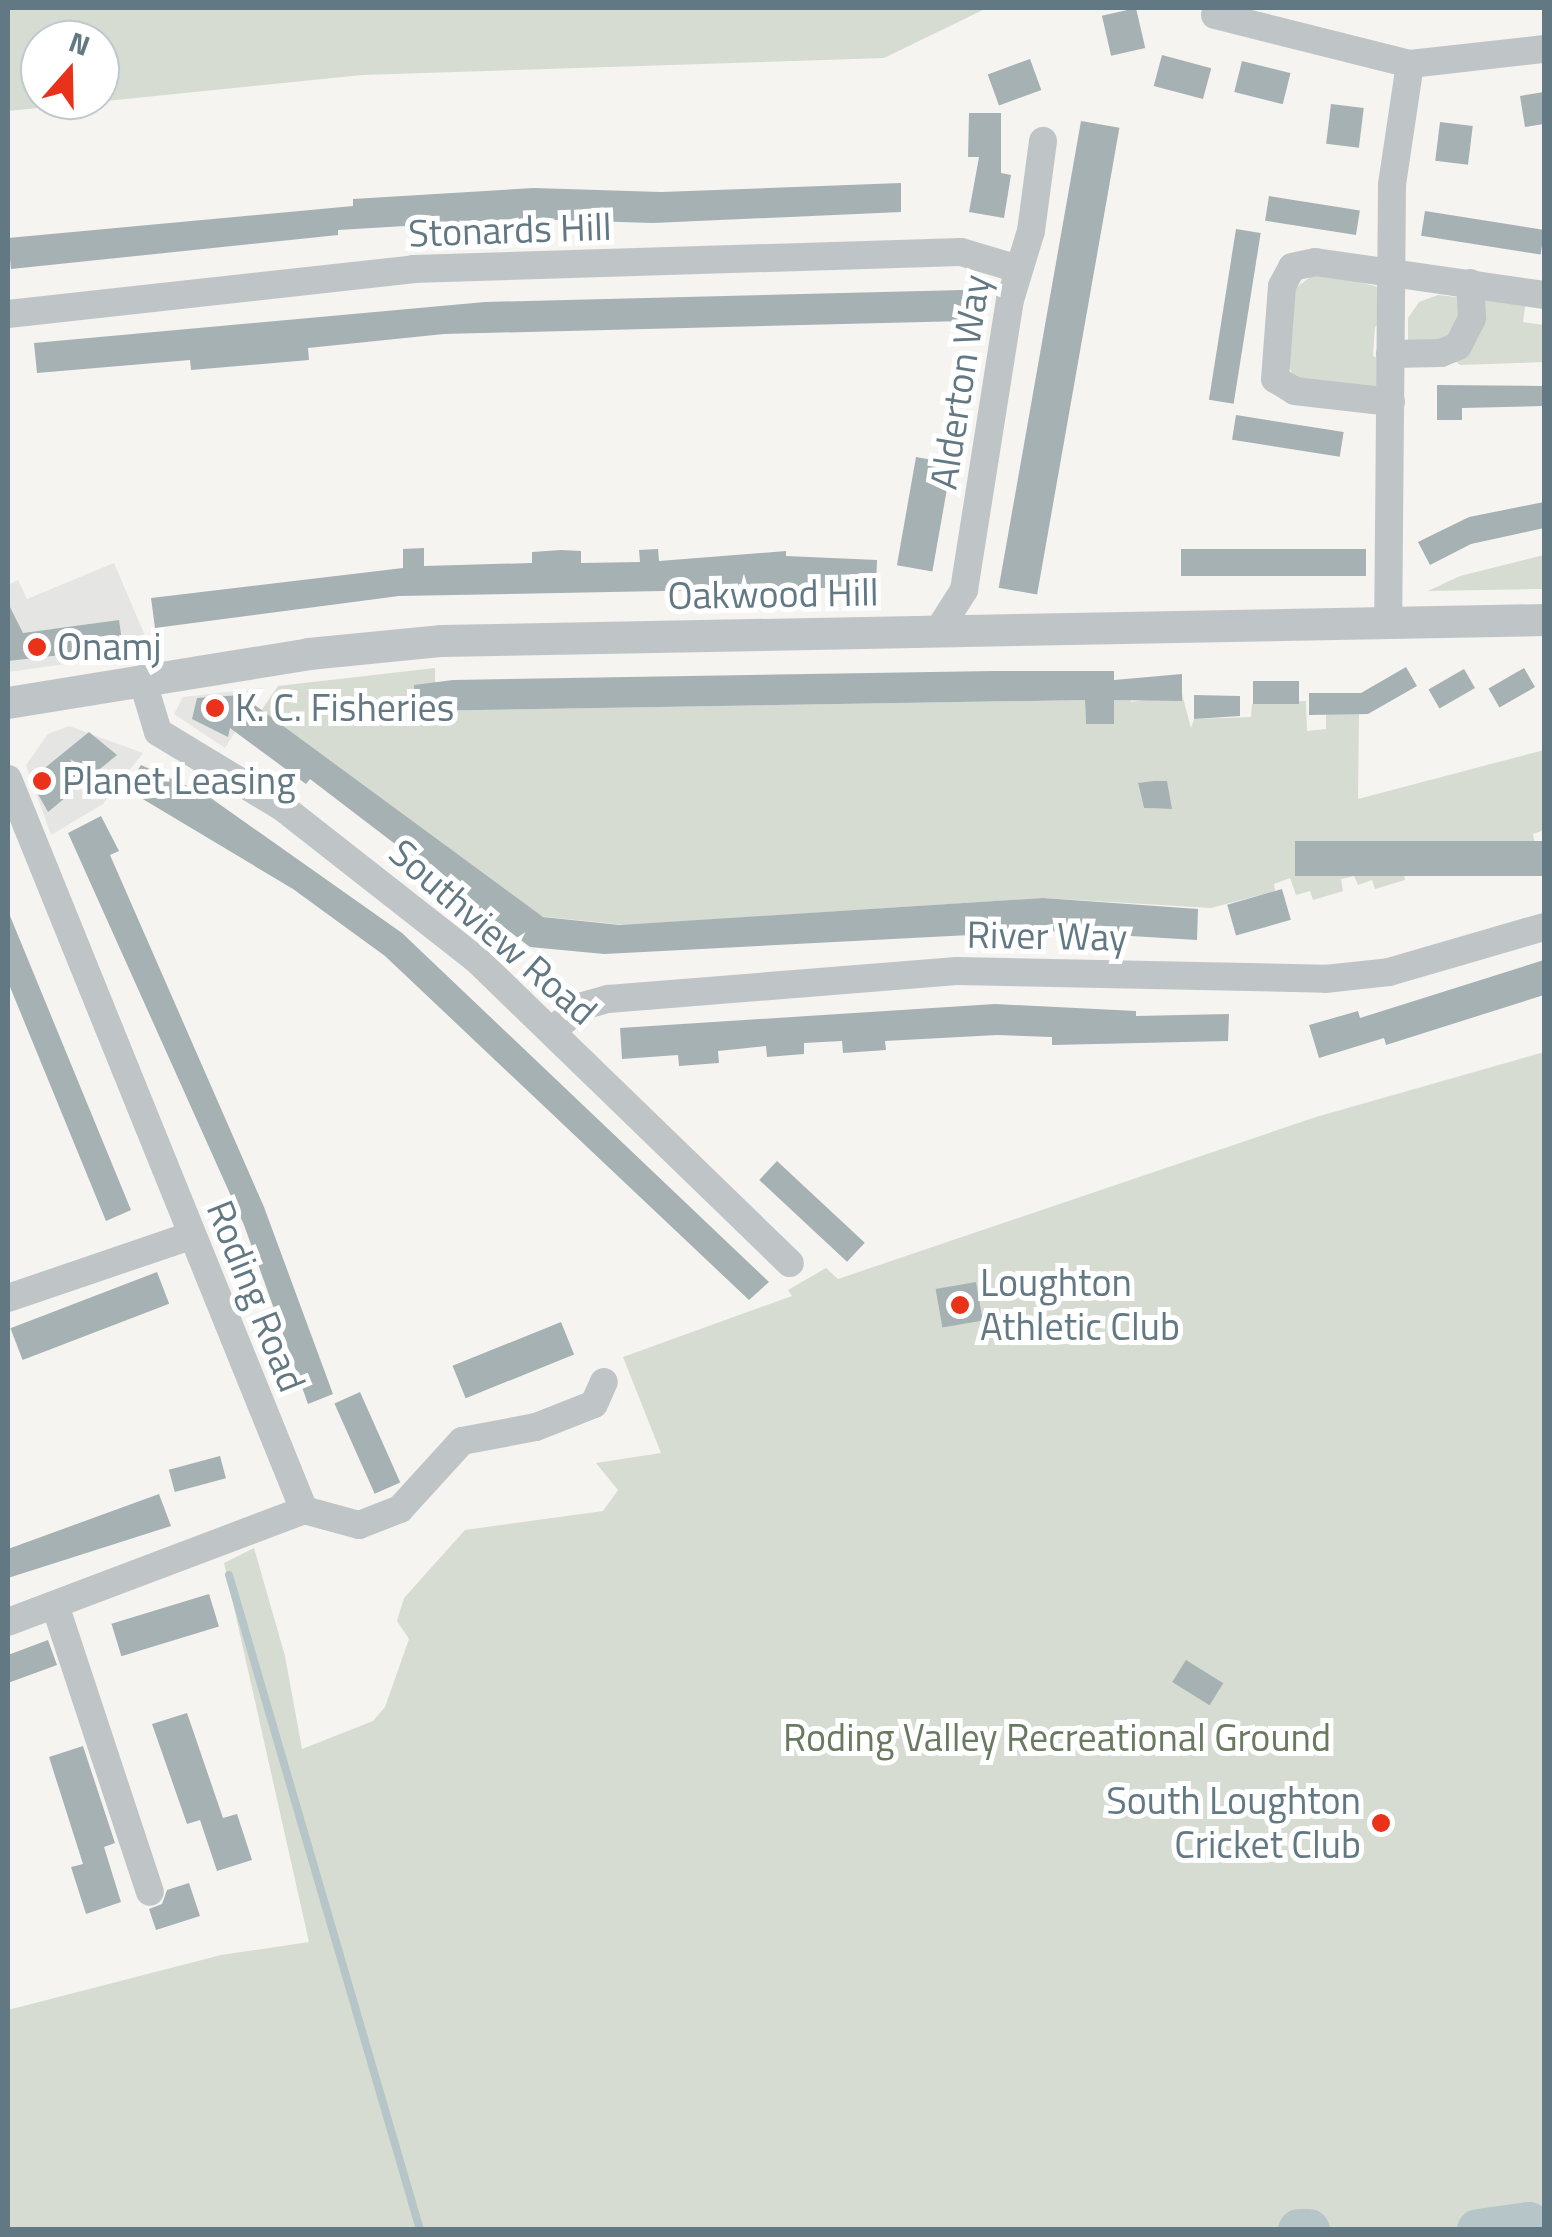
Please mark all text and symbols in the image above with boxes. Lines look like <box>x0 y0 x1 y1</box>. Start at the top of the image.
north arrow <box>20 20 120 120</box>
text: N <box>63 20 96 67</box>
street label: Stonards Hill <box>408 204 612 256</box>
street label: Alderton Way <box>921 272 999 492</box>
street label: Oakwood Hill <box>667 569 879 619</box>
place label: Onamj <box>57 624 162 670</box>
marker: Onamj <box>26 636 48 658</box>
place label: K. C. Fisheries <box>235 685 454 731</box>
marker: K. C. Fisheries <box>204 697 226 719</box>
place label: Planet Leasing <box>62 758 296 804</box>
marker: Planet Leasing <box>31 770 53 792</box>
street label: Southview Road <box>380 830 606 1034</box>
street label: River Way <box>966 912 1128 960</box>
street label: Roding Road <box>197 1194 315 1398</box>
place label: Loughton Athletic Club <box>980 1260 1180 1350</box>
marker: Loughton Athletic Club <box>949 1294 971 1316</box>
park label: Roding Valley Recreational Ground <box>783 1715 1331 1761</box>
place label: South Loughton Cricket Club <box>1106 1778 1361 1868</box>
marker: South Loughton Cricket Club <box>1370 1812 1392 1834</box>

